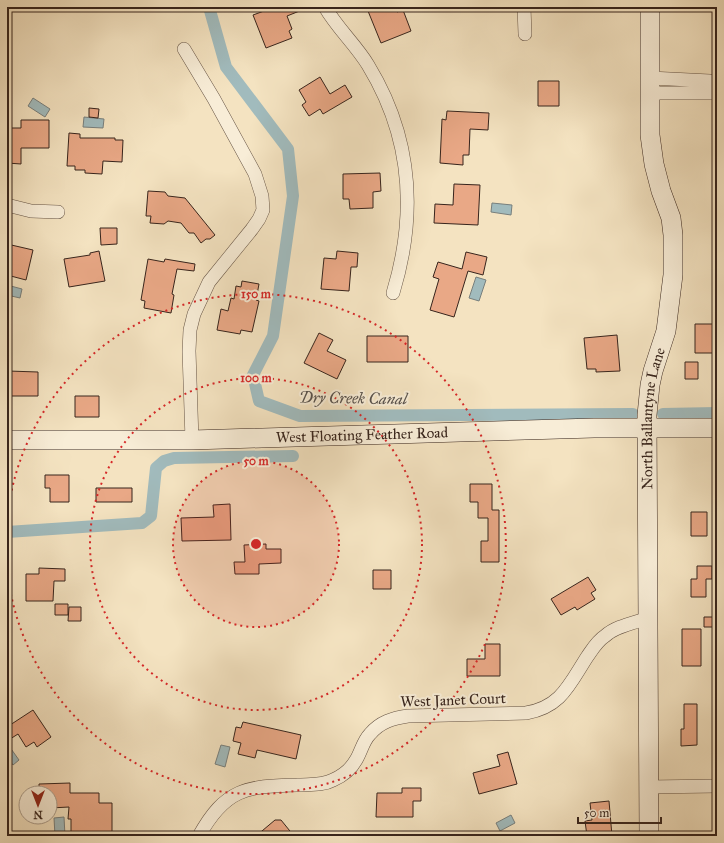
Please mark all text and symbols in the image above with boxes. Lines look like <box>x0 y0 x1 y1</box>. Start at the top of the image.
text: 150 m <box>241 287 272 301</box>
street label: North Ballantyne Lane <box>638 345 669 490</box>
text: 100 m <box>240 371 273 385</box>
water label: Dry Creek Canal <box>299 388 409 408</box>
street label: West Floating Feather Road <box>276 423 449 446</box>
text: 50 m <box>243 454 270 468</box>
centre of rings <box>249 537 263 551</box>
street label: West Janet Court <box>400 689 507 712</box>
north arrow <box>18 785 58 825</box>
scale bar <box>578 799 661 825</box>
text: 50 m <box>584 806 609 820</box>
text: N <box>33 808 43 821</box>

